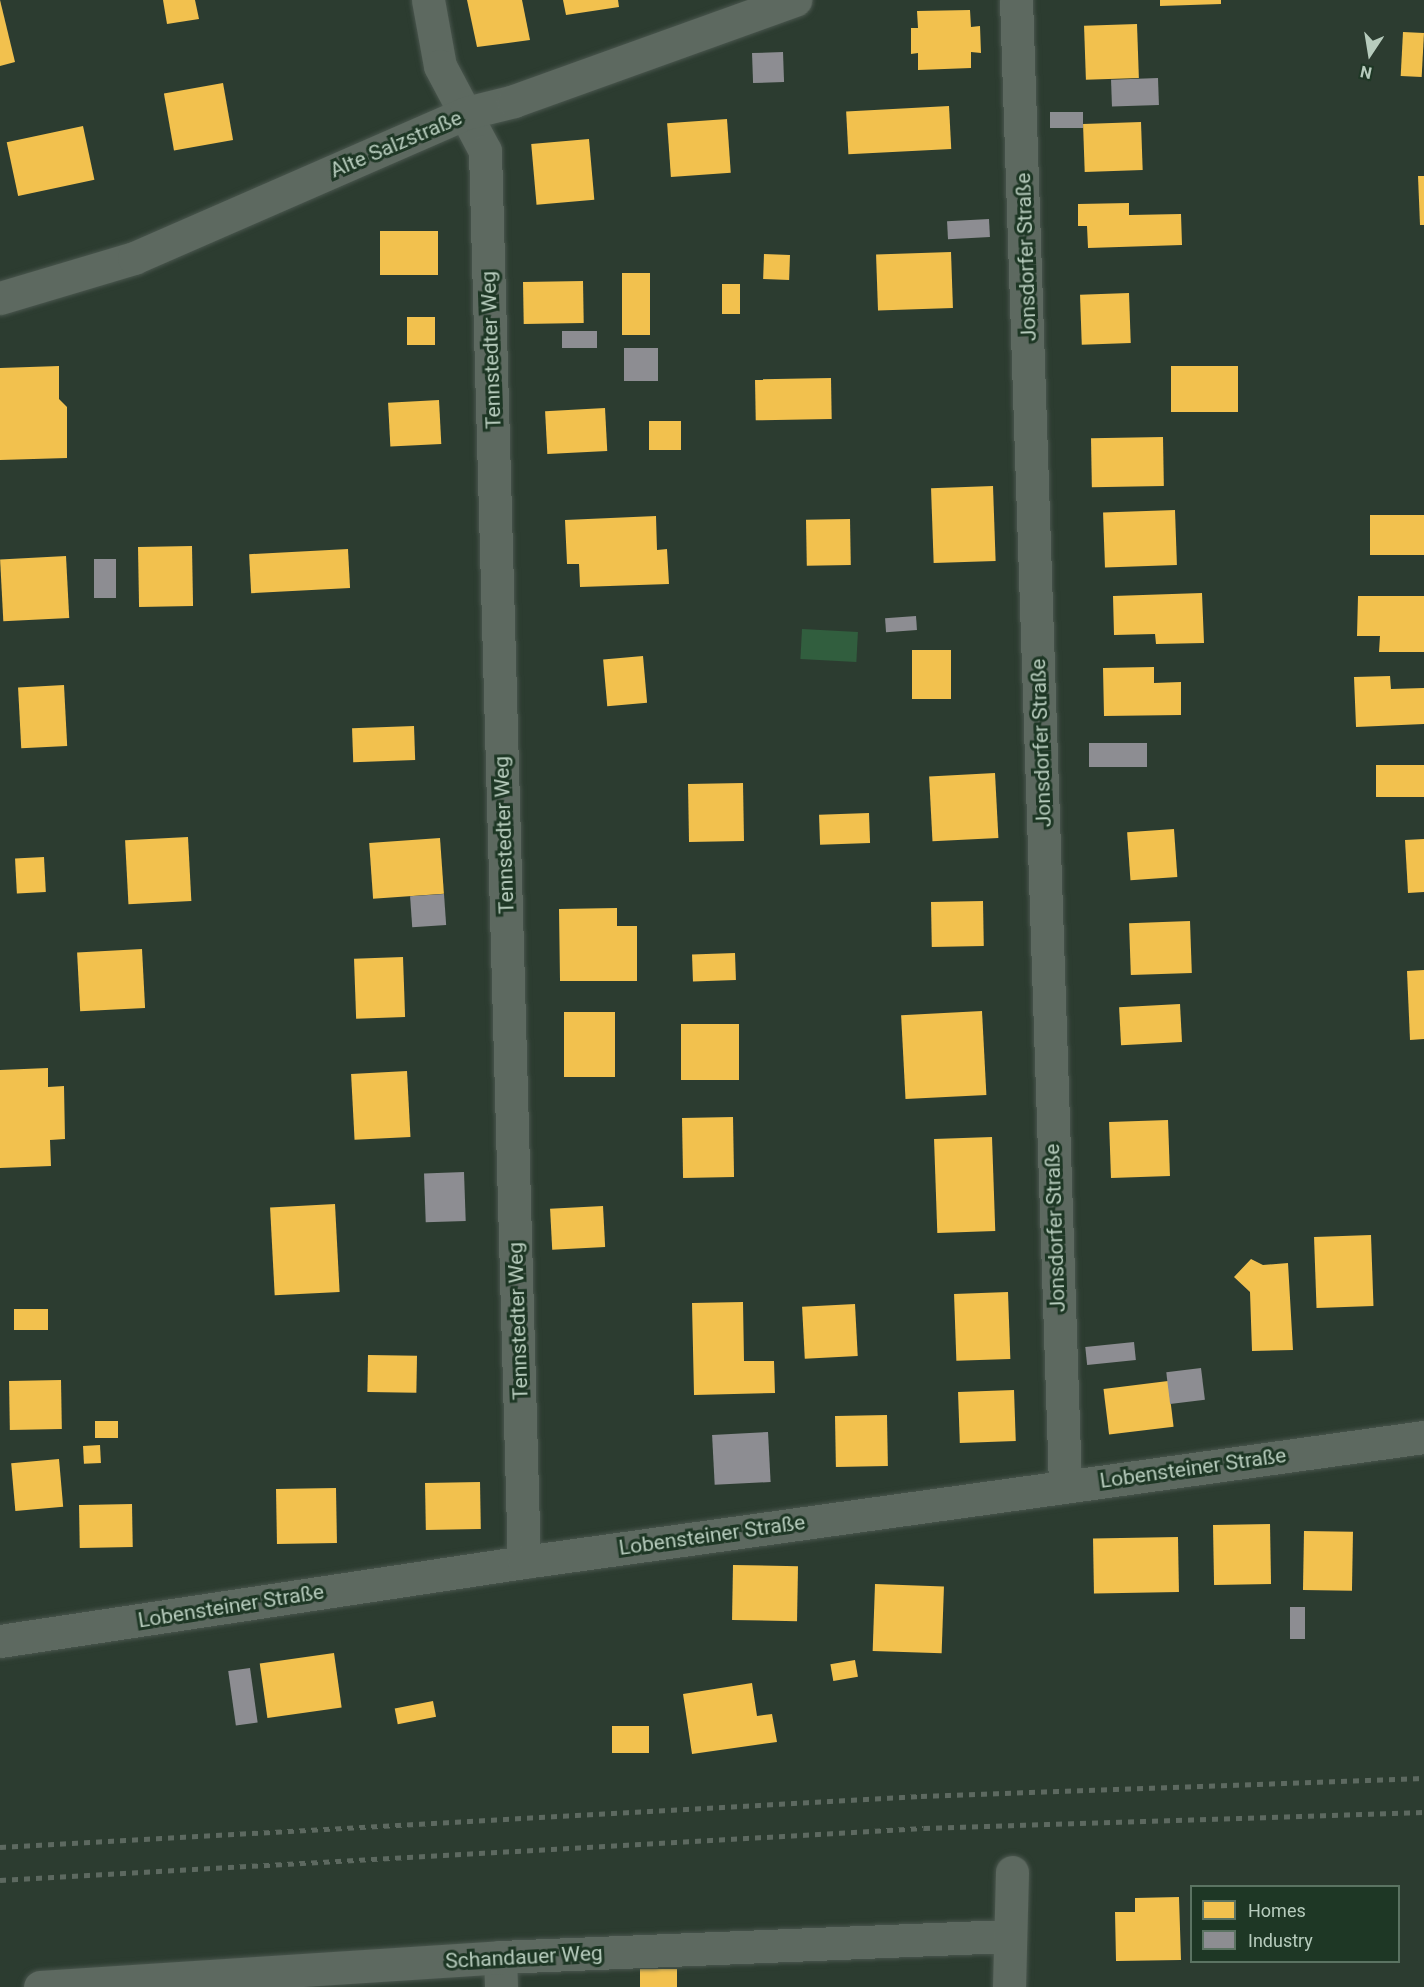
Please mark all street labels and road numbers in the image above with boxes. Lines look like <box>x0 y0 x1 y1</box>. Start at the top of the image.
street label: Alte Salzstraße <box>326 105 466 183</box>
street label: Jonsdorfer Straße <box>1010 172 1042 342</box>
street label: Tennstedter Weg <box>476 271 506 429</box>
street label: Jonsdorfer Straße <box>1025 658 1057 828</box>
street label: Tennstedter Weg <box>489 756 519 914</box>
street label: Jonsdorfer Straße <box>1039 1143 1071 1313</box>
street label: Tennstedter Weg <box>503 1242 533 1400</box>
street label: Lobensteiner Straße <box>1098 1442 1288 1494</box>
street label: Lobensteiner Straße <box>617 1509 807 1561</box>
street label: Lobensteiner Straße <box>136 1579 326 1633</box>
street label: Schandauer Weg <box>445 1940 603 1974</box>

